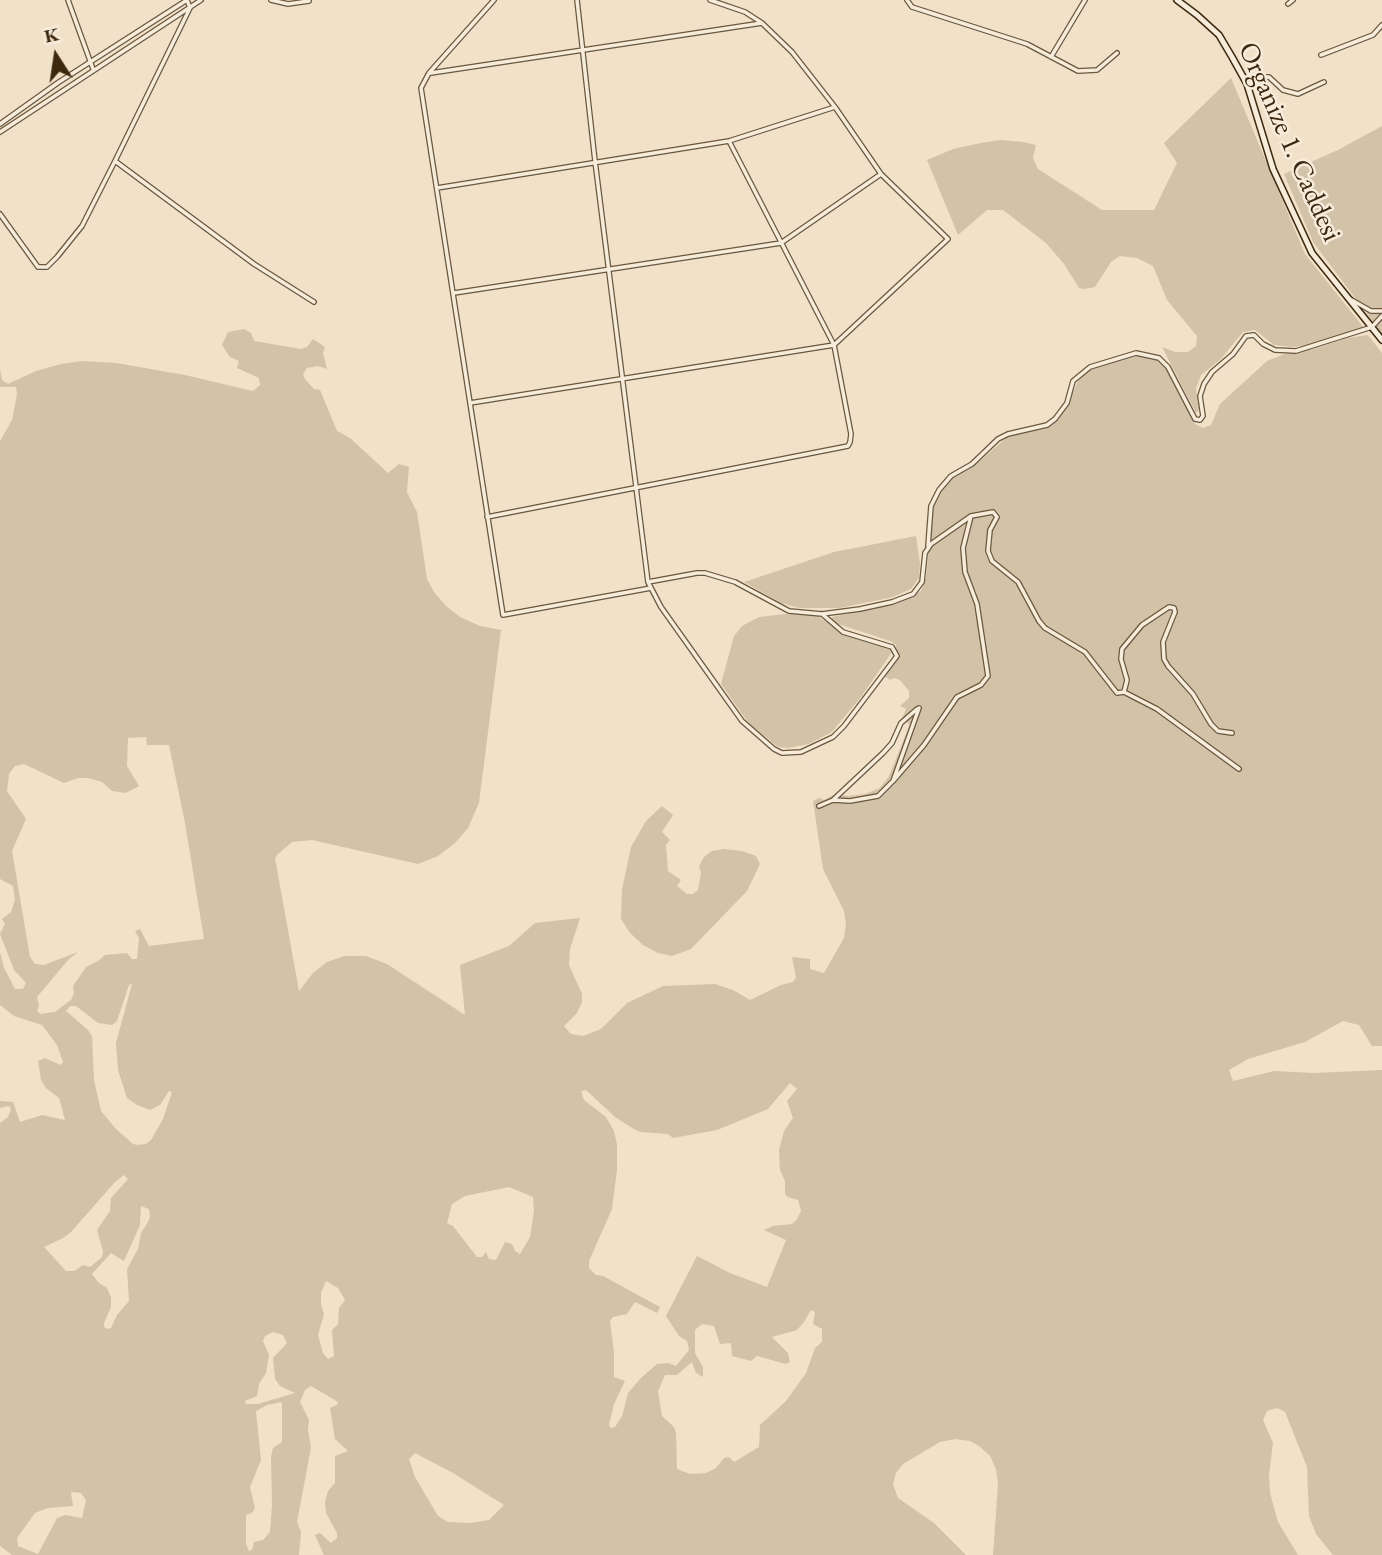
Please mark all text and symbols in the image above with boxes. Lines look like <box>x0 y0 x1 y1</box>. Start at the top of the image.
north arrow <box>21 21 91 91</box>
text: K <box>42 21 61 49</box>
street label: Organize 1. Caddesi <box>1230 37 1348 247</box>

